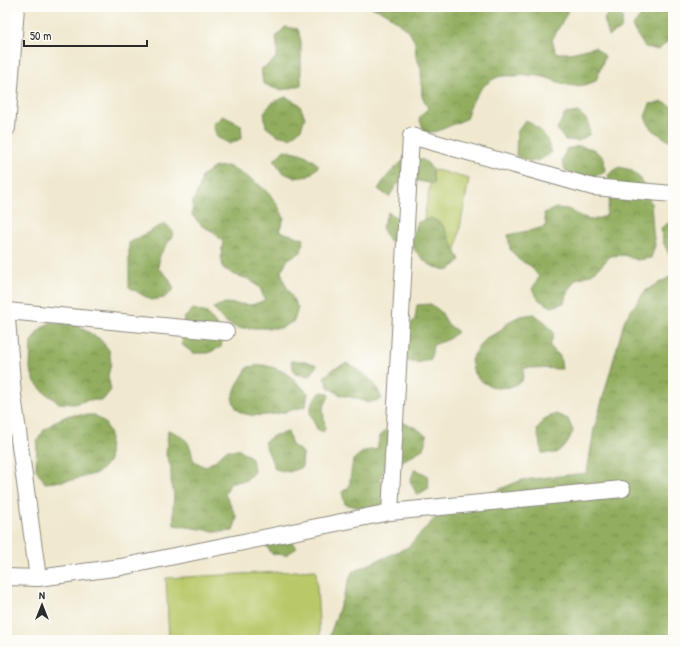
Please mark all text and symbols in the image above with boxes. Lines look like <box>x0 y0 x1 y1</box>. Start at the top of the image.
scale bar <box>24 22 147 48</box>
text: 50 m <box>30 27 51 44</box>
north arrow <box>22 585 62 625</box>
text: N <box>39 588 45 602</box>

